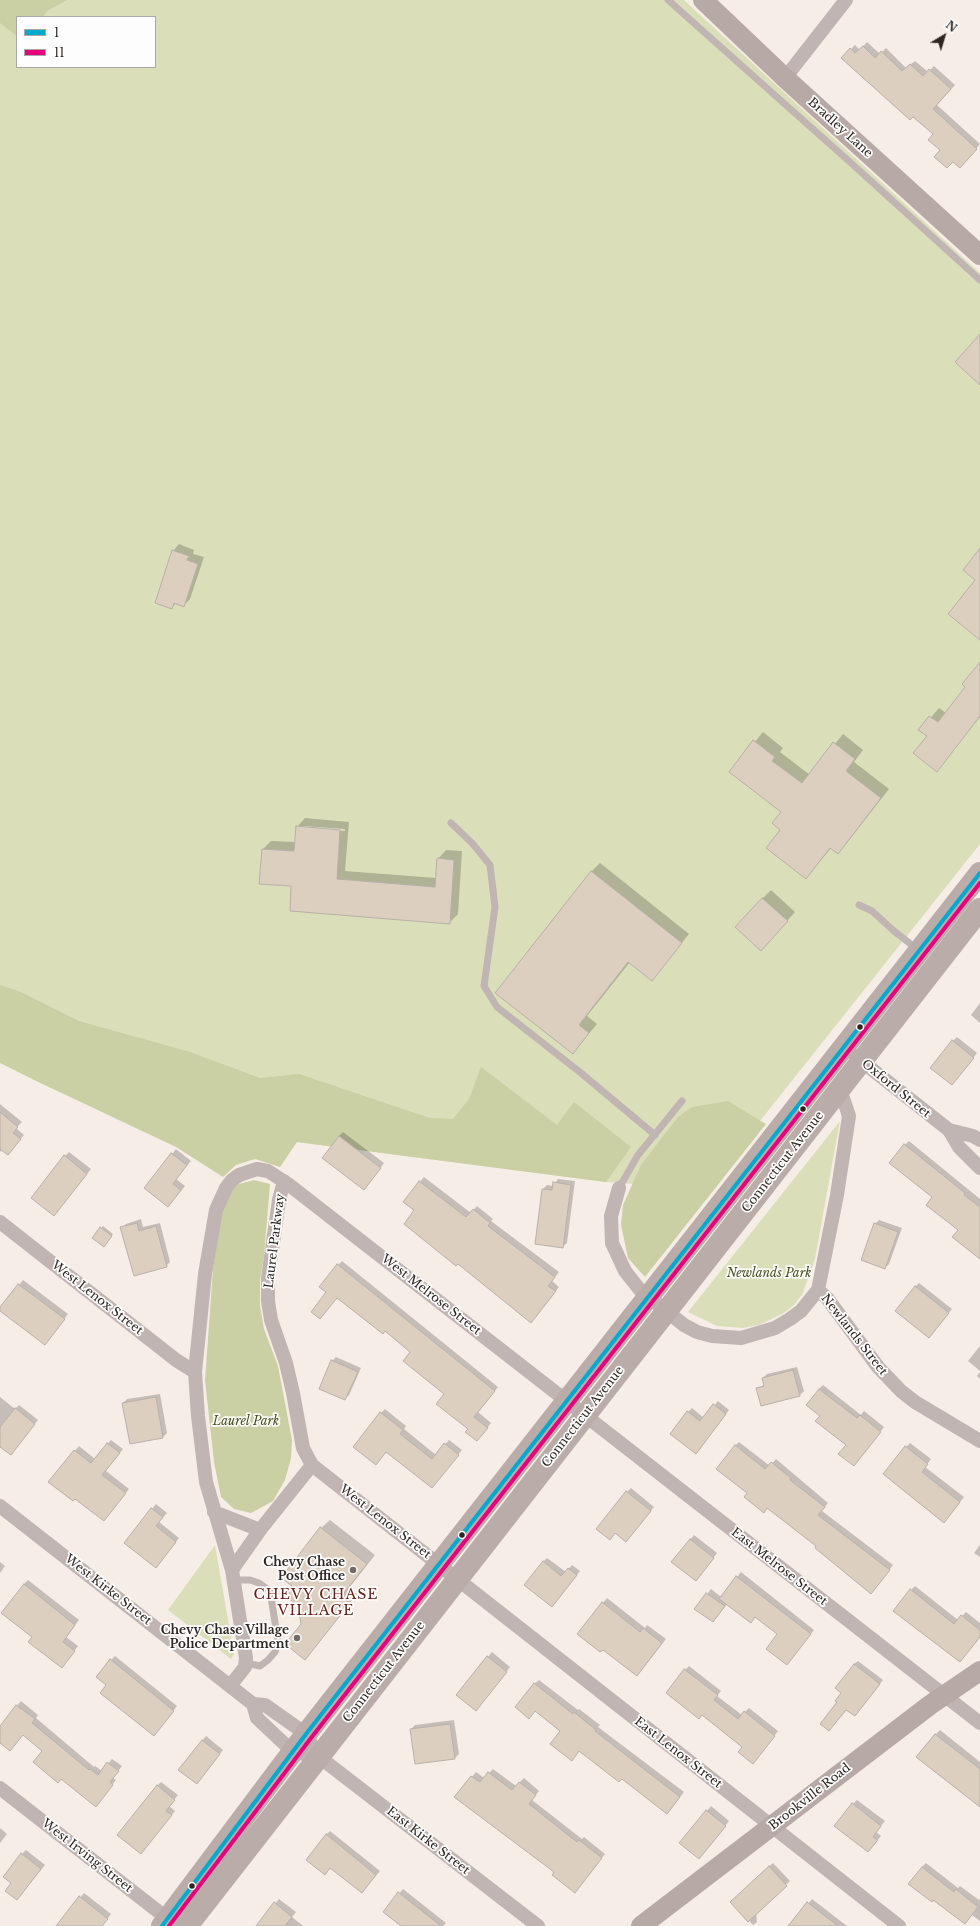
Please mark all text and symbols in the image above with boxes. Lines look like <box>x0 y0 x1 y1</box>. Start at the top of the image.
legend <box>16 16 156 68</box>
north arrow <box>924 16 964 56</box>
text: N <box>943 18 960 35</box>
text: 1 <box>54 25 59 40</box>
text: 11 <box>54 45 65 60</box>
street label: Bradley Lane <box>805 95 875 161</box>
unlabelled marker <box>855 1022 865 1032</box>
street label: Oxford Street <box>859 1057 933 1121</box>
unlabelled marker <box>798 1104 808 1114</box>
street label: Connecticut Avenue <box>739 1109 827 1215</box>
street label: Laurel Parkway <box>262 1193 288 1289</box>
street label: West Melrose Street <box>378 1252 484 1338</box>
street label: West Lenox Street <box>49 1258 145 1338</box>
park label: Newlands Park <box>727 1267 811 1281</box>
street label: Newlands Street <box>818 1291 890 1379</box>
street label: Connecticut Avenue <box>539 1364 627 1470</box>
park label: Laurel Park <box>213 1415 279 1429</box>
street label: West Lenox Street <box>337 1482 433 1562</box>
street label: East Melrose Street <box>728 1525 830 1609</box>
unlabelled marker <box>457 1530 467 1540</box>
street label: West Kirke Street <box>62 1552 154 1628</box>
place label: Chevy Chase Post Office <box>263 1556 345 1584</box>
marker: Chevy Chase Post Office <box>348 1565 358 1575</box>
district label: CHEVY CHASE VILLAGE <box>254 1587 378 1620</box>
street label: Connecticut Avenue <box>340 1619 428 1725</box>
place label: Chevy Chase Village Police Department <box>161 1624 289 1652</box>
marker: Chevy Chase Village Police Department <box>292 1633 302 1643</box>
street label: East Lenox Street <box>631 1714 725 1792</box>
street label: Brookville Road <box>766 1761 854 1833</box>
street label: East Kirke Street <box>384 1804 472 1878</box>
street label: West Irving Street <box>39 1816 135 1896</box>
unlabelled marker <box>187 1881 197 1891</box>

